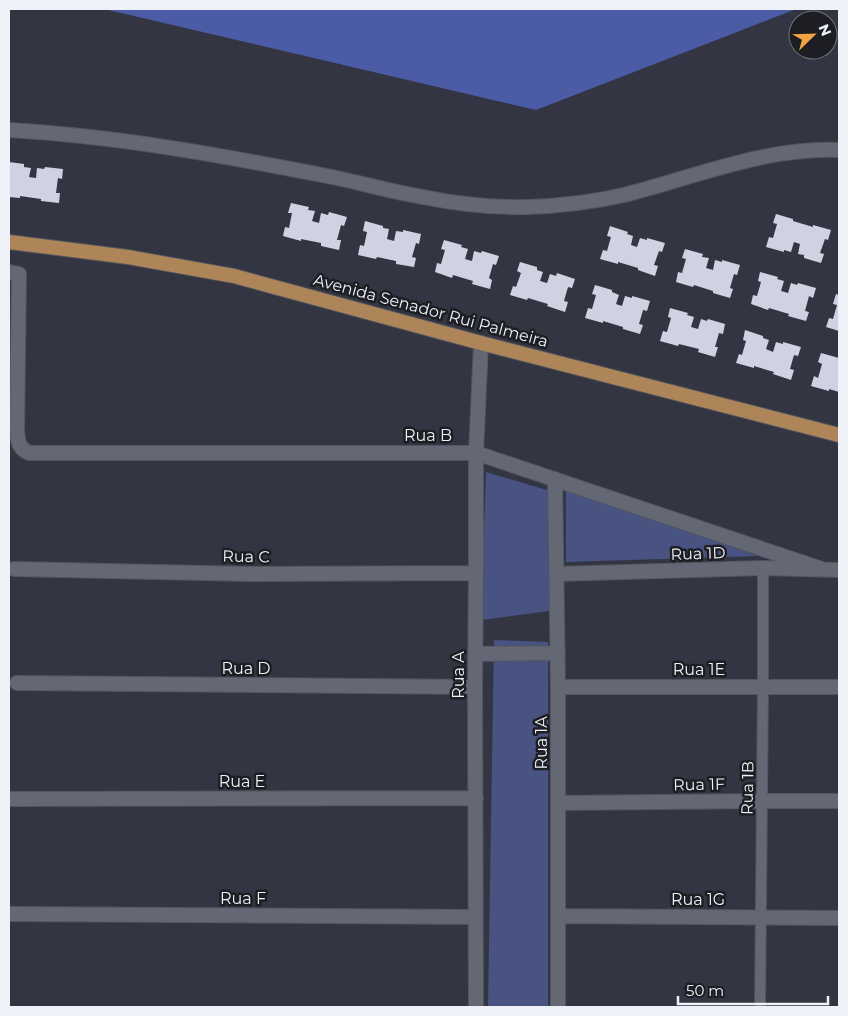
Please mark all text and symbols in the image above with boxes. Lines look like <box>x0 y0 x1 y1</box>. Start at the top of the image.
north arrow <box>788 10 838 60</box>
text: N <box>814 21 835 39</box>
street label: Avenida Senador Rui Palmeira <box>312 270 550 351</box>
street label: Rua B <box>404 426 452 445</box>
street label: Rua 1D <box>670 543 726 564</box>
street label: Rua C <box>222 547 270 566</box>
street label: Rua A <box>449 651 468 699</box>
street label: Rua D <box>221 659 271 678</box>
street label: Rua 1E <box>673 660 725 679</box>
street label: Rua 1A <box>532 716 551 770</box>
street label: Rua 1B <box>738 761 757 815</box>
street label: Rua E <box>219 772 265 791</box>
street label: Rua 1F <box>673 775 725 794</box>
street label: Rua F <box>220 889 266 908</box>
street label: Rua 1G <box>671 890 725 909</box>
scale bar <box>678 974 828 1006</box>
text: 50 m <box>686 981 724 1000</box>

